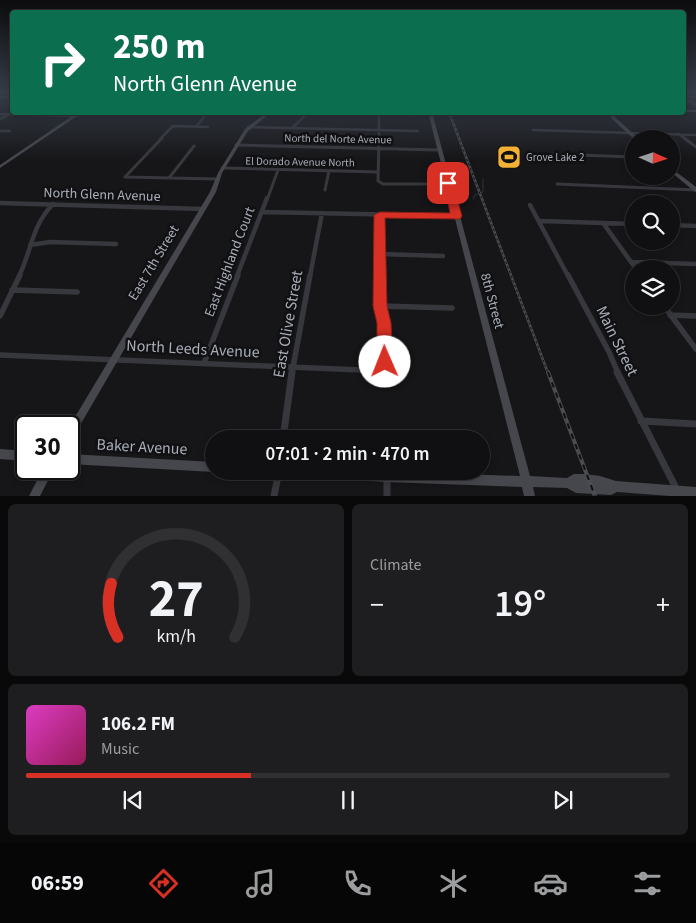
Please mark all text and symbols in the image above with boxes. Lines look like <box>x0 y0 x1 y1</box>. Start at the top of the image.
text: 250 m <box>113 22 205 72</box>
icon: right <box>30 30 95 95</box>
text: North Glenn Avenue <box>113 68 297 100</box>
north arrow <box>625 130 680 185</box>
map controls <box>625 130 680 315</box>
street label: North del Norte Avenue <box>284 131 392 147</box>
sports icon: Grove Lake 2 <box>496 144 522 170</box>
place label: Grove Lake 2 <box>526 150 584 165</box>
street label: El Dorado Avenue North <box>245 154 355 170</box>
pin <box>427 162 469 204</box>
icon: arrive <box>434 169 462 197</box>
street label: North Glenn Avenue <box>43 183 161 207</box>
button: search <box>625 195 680 250</box>
street label: East Highland Court <box>200 204 260 320</box>
street label: East 7th Street <box>124 221 185 304</box>
button: layers <box>625 260 680 315</box>
street label: East Olive Street <box>268 268 308 379</box>
street label: 8th Street <box>475 271 509 331</box>
street label: Main Street <box>591 302 644 380</box>
street label: North Leeds Avenue <box>126 335 260 363</box>
position arrow <box>358 335 410 387</box>
speed limit sign: 30 <box>15 415 80 480</box>
street label: Baker Avenue <box>96 434 188 460</box>
text: 07:01 · 2 min · 470 m <box>265 441 430 468</box>
text: Climate <box>370 554 421 576</box>
text: 27 <box>149 563 203 637</box>
text: 19° <box>494 577 546 631</box>
text: − <box>370 585 384 625</box>
text: + <box>656 585 670 625</box>
text: km/h <box>156 624 196 649</box>
text: 106.2 FM <box>101 711 175 738</box>
text: Music <box>101 738 139 760</box>
icon: previous <box>119 786 147 814</box>
icon: pause <box>334 786 362 814</box>
icon: next <box>549 786 577 814</box>
icon: directions <box>146 866 181 901</box>
icon: music <box>243 866 278 901</box>
icon: phone <box>340 866 375 901</box>
icon: climate <box>436 866 471 901</box>
icon: car <box>533 866 568 901</box>
icon: filters <box>630 866 665 901</box>
text: 06:59 <box>31 867 84 899</box>

